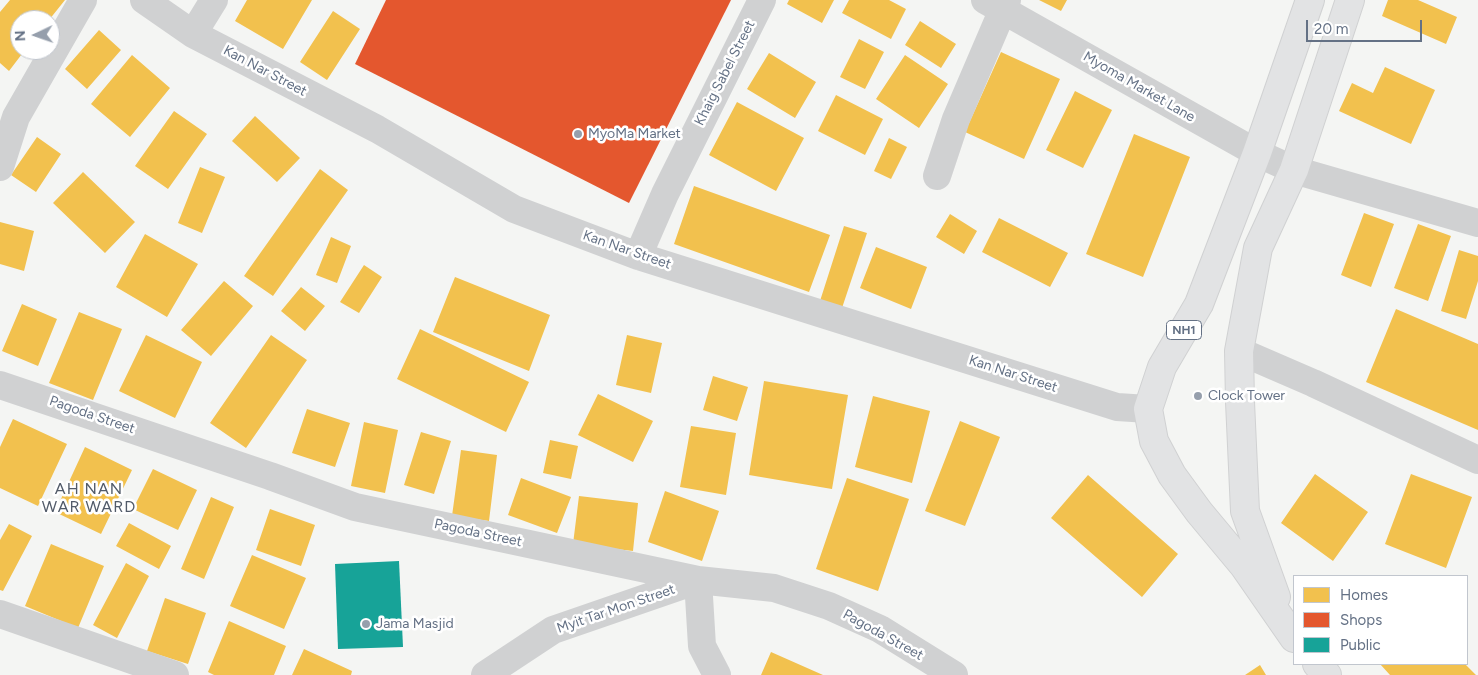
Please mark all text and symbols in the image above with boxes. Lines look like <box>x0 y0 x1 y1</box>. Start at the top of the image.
north arrow <box>10 10 60 60</box>
scale bar <box>1308 10 1424 42</box>
street label: Khaig Sabel Street <box>691 18 759 128</box>
text: 20 m <box>1314 20 1348 38</box>
text: N <box>12 30 29 42</box>
street label: Kan Nar Street <box>220 42 310 100</box>
street label: Myoma Market Lane <box>1080 48 1198 126</box>
place label: MyoMa Market <box>588 126 681 142</box>
marker: MyoMa Market <box>572 128 584 140</box>
street label: Kan Nar Street <box>581 227 673 273</box>
road number: NH1 <box>1166 320 1202 340</box>
street label: Kan Nar Street <box>967 352 1059 396</box>
place label: Clock Tower <box>1208 388 1285 404</box>
marker: Clock Tower <box>1192 390 1204 402</box>
street label: Pagoda Street <box>47 392 137 438</box>
district label: AH NAN WAR WARD <box>41 479 137 517</box>
street label: Pagoda Street <box>433 515 523 551</box>
legend <box>1293 575 1468 665</box>
street label: Myit Tar Mon Street <box>555 581 677 637</box>
text: Homes <box>1340 586 1388 604</box>
street label: Pagoda Street <box>840 606 926 664</box>
text: Shops <box>1340 611 1382 629</box>
place label: Jama Masjid <box>376 616 454 632</box>
marker: Jama Masjid <box>360 618 372 630</box>
text: Public <box>1340 636 1381 654</box>

